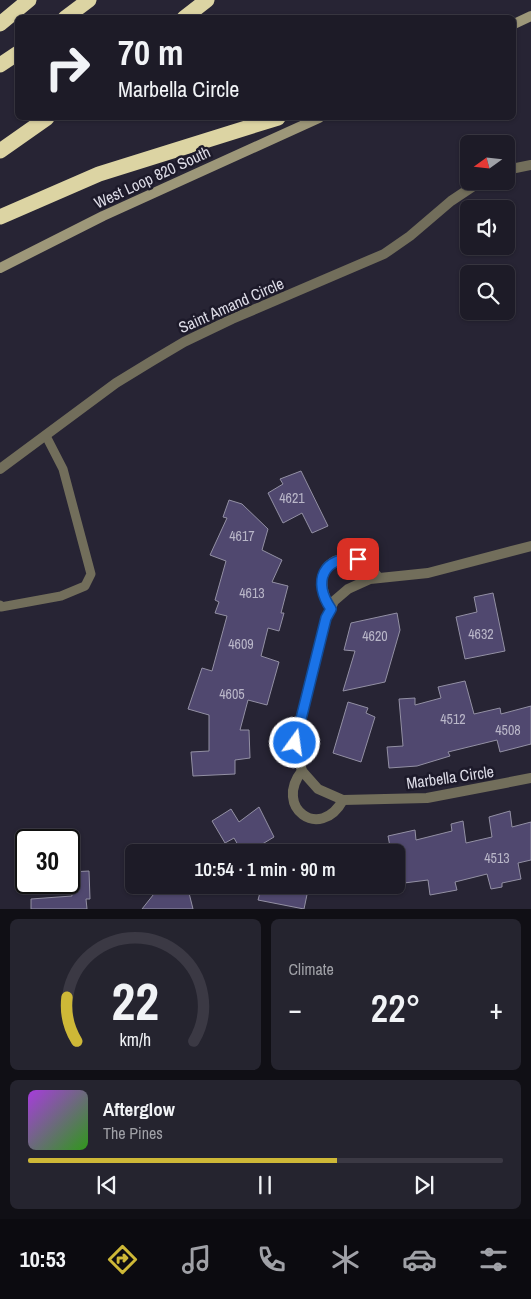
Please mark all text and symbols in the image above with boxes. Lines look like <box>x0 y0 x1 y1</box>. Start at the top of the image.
text: 70 m <box>118 29 183 76</box>
icon: right <box>35 35 100 100</box>
text: Marbella Circle <box>118 74 239 104</box>
north arrow <box>460 135 515 190</box>
map controls <box>460 135 515 320</box>
street label: West Loop 820 South <box>90 140 214 214</box>
button: sound <box>460 200 515 255</box>
button: search <box>460 265 515 320</box>
street label: Saint Amand Circle <box>175 272 287 338</box>
house number: 4621 <box>279 489 305 507</box>
house number: 4617 <box>229 527 255 545</box>
pin <box>337 538 379 580</box>
icon: arrive <box>344 545 372 573</box>
house number: 4613 <box>239 584 265 602</box>
house number: 4632 <box>468 625 494 643</box>
house number: 4620 <box>362 627 388 645</box>
house number: 4609 <box>228 635 254 653</box>
house number: 4605 <box>219 685 245 703</box>
house number: 4512 <box>440 710 466 728</box>
position arrow <box>268 716 320 768</box>
house number: 4508 <box>495 721 521 739</box>
street label: Marbella Circle <box>405 760 495 794</box>
speed limit sign: 30 <box>15 829 80 894</box>
house number: 4513 <box>484 849 510 867</box>
text: 10:54 · 1 min · 90 m <box>195 856 335 882</box>
text: Climate <box>289 958 334 980</box>
text: 22 <box>112 966 159 1036</box>
text: 22° <box>371 983 421 1034</box>
text: − <box>289 990 302 1028</box>
text: + <box>490 990 503 1028</box>
text: km/h <box>119 1028 151 1052</box>
text: Afterglow <box>103 1096 175 1122</box>
text: The Pines <box>103 1122 163 1144</box>
icon: previous <box>93 1171 121 1199</box>
icon: pause <box>251 1171 279 1199</box>
icon: next <box>410 1171 438 1199</box>
icon: directions <box>105 1242 140 1277</box>
icon: music <box>179 1242 214 1277</box>
icon: phone <box>254 1242 289 1277</box>
icon: climate <box>328 1242 363 1277</box>
icon: car <box>402 1242 437 1277</box>
icon: filters <box>476 1242 511 1277</box>
text: 10:53 <box>20 1244 66 1274</box>

